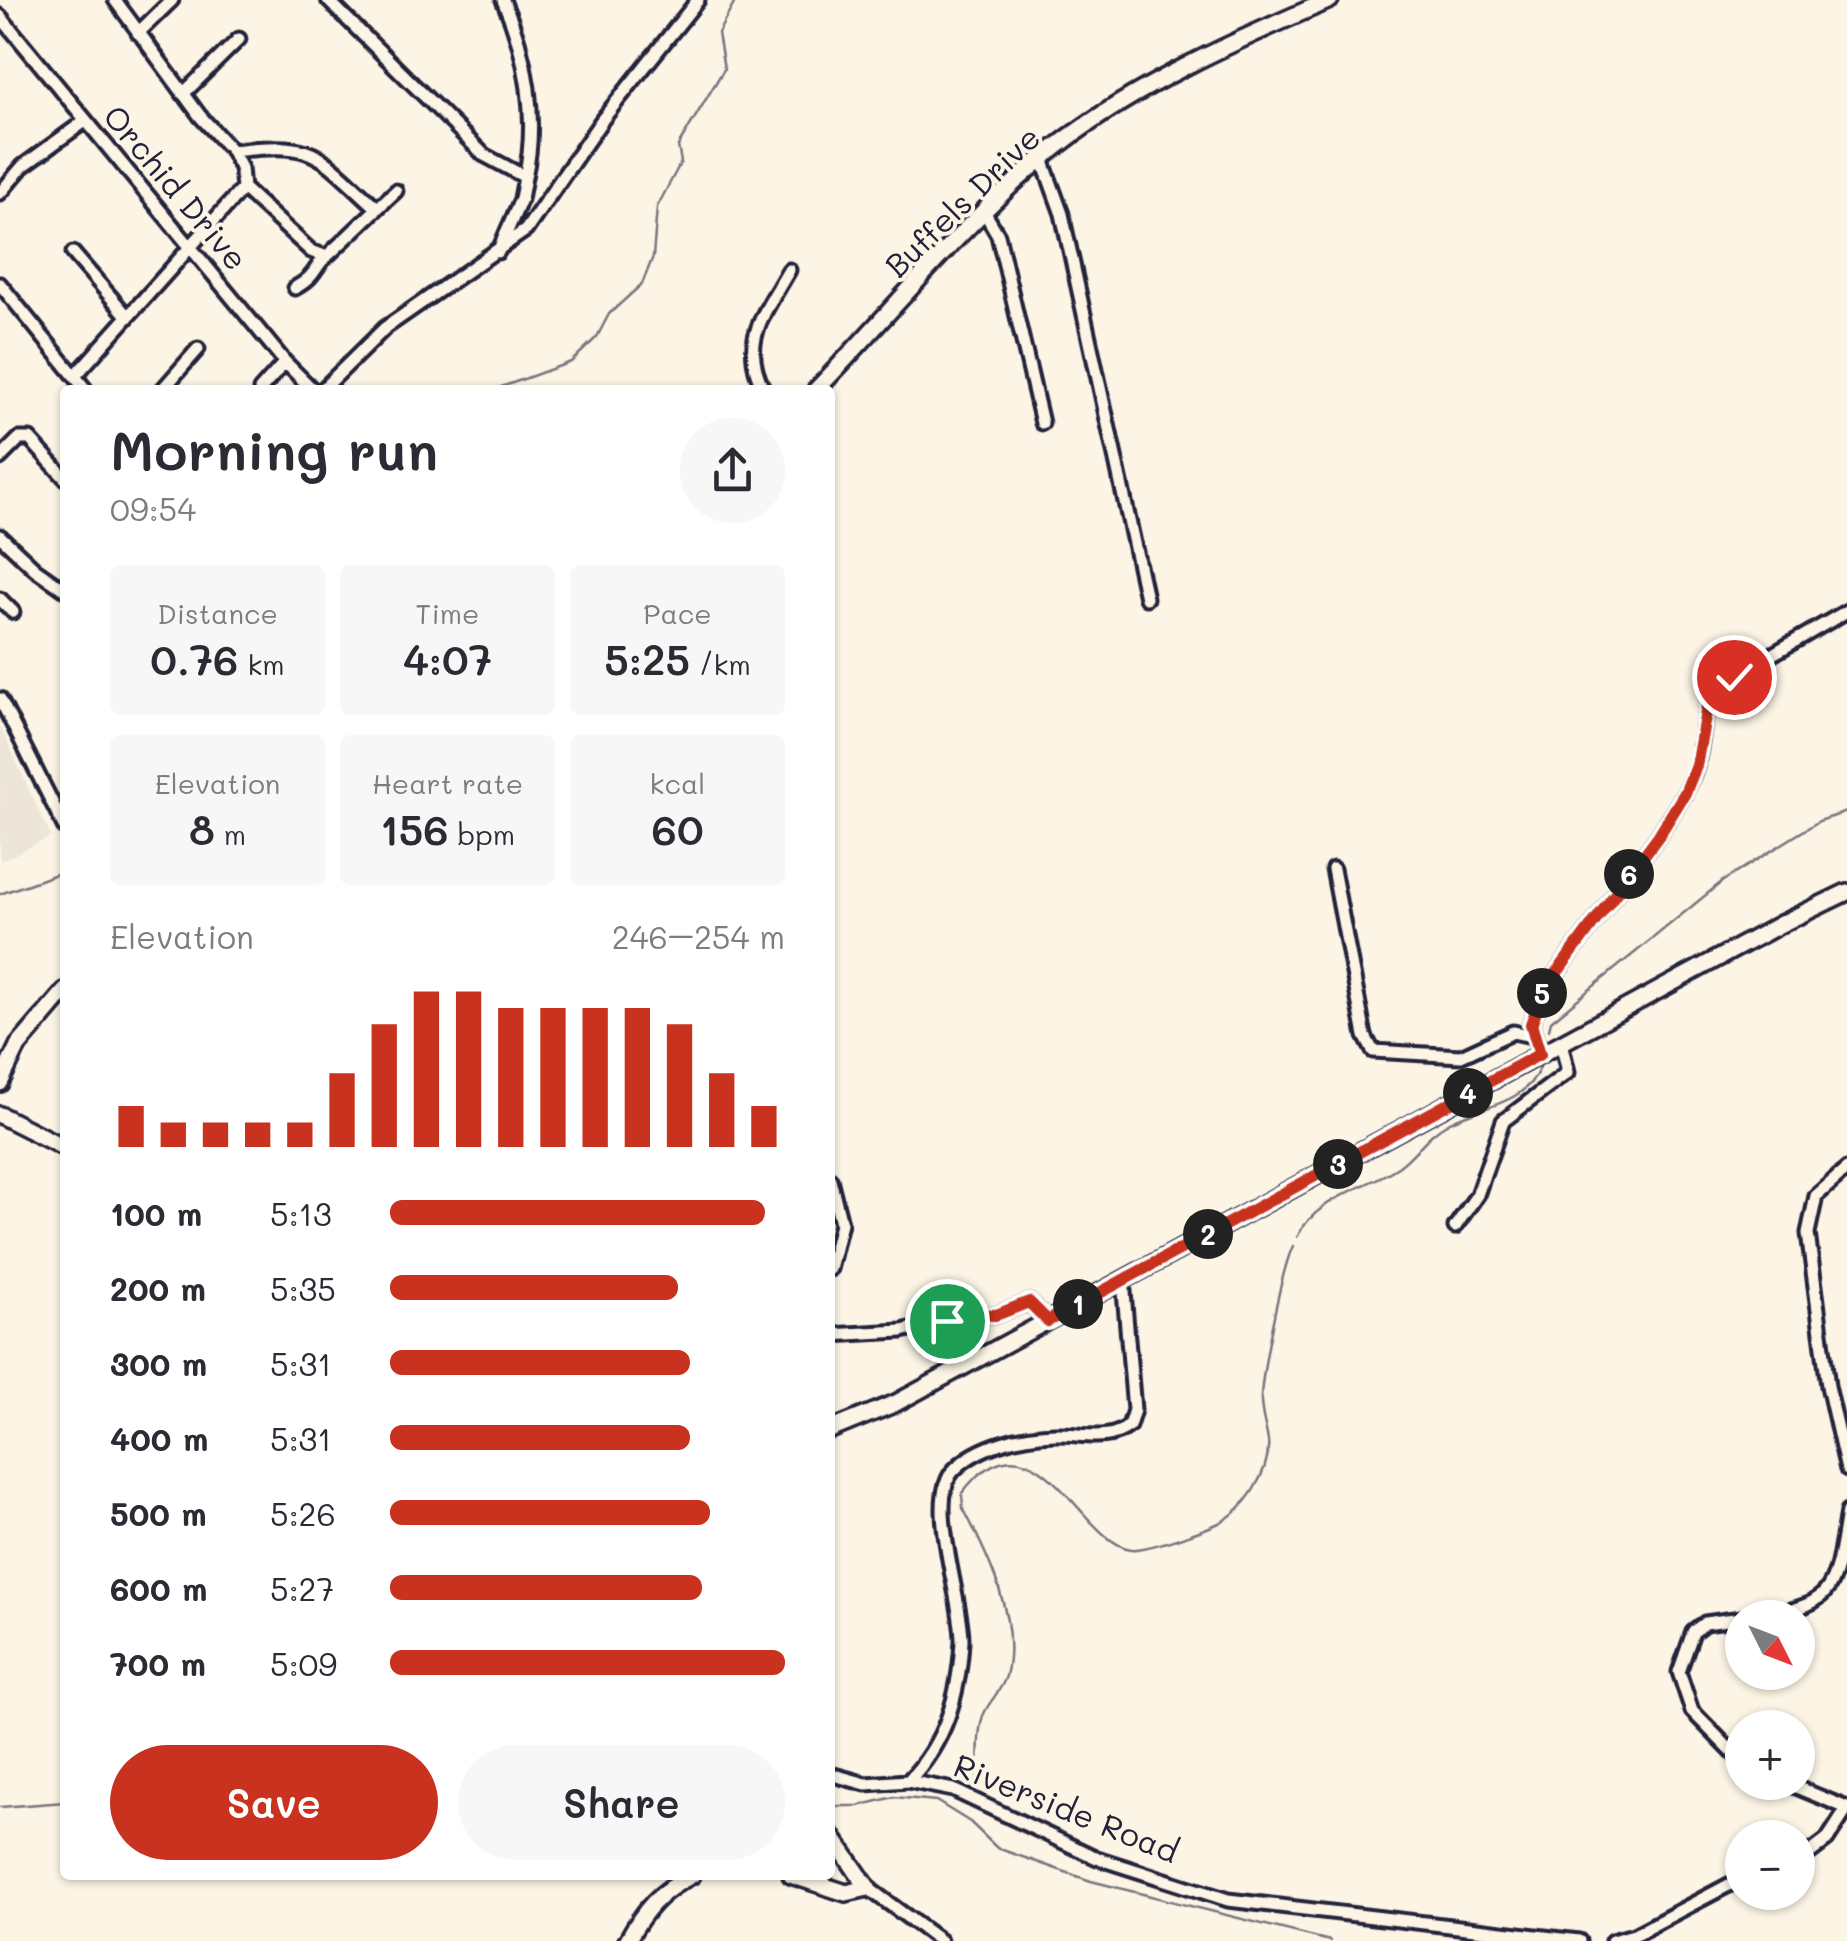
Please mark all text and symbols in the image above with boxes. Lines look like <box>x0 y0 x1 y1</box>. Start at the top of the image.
street label: Orchid Drive <box>95 95 258 278</box>
street label: Buffels Drive <box>875 116 1048 285</box>
text: Morning run <box>110 413 438 485</box>
button: share <box>680 418 785 523</box>
text: 09:54 <box>110 487 196 529</box>
text: Distance <box>157 595 278 631</box>
text: Time <box>416 595 479 631</box>
text: Pace <box>643 595 712 631</box>
text: 0.76 <box>150 631 239 686</box>
text: 4:07 <box>403 631 492 686</box>
text: 5:25 <box>604 631 690 686</box>
pin <box>1692 635 1777 720</box>
text: km <box>239 646 285 682</box>
text: /km <box>690 646 751 682</box>
icon: check <box>1707 650 1762 705</box>
text: Elevation <box>155 765 280 801</box>
text: Heart rate <box>372 765 523 801</box>
text: kcal <box>650 765 705 801</box>
text: 8 <box>189 801 215 856</box>
text: 156 <box>380 801 449 856</box>
text: 60 <box>651 801 704 856</box>
text: m <box>215 816 246 852</box>
text: bpm <box>449 816 515 852</box>
pin: 6 <box>1604 849 1654 899</box>
text: 6 <box>1621 856 1637 892</box>
text: Elevation <box>110 915 254 957</box>
text: 246–254 m <box>612 915 785 957</box>
pin: 5 <box>1517 968 1567 1018</box>
text: 5 <box>1534 975 1550 1011</box>
pin: 4 <box>1443 1068 1493 1118</box>
text: 4 <box>1459 1075 1477 1111</box>
pin: 3 <box>1313 1139 1363 1189</box>
text: 3 <box>1330 1146 1346 1182</box>
text: 100 m <box>110 1192 202 1234</box>
text: 5:13 <box>270 1192 332 1234</box>
pin: 2 <box>1183 1209 1233 1259</box>
text: 2 <box>1200 1216 1216 1252</box>
text: 200 m <box>110 1267 206 1309</box>
text: 5:35 <box>270 1267 336 1309</box>
pin <box>905 1279 990 1364</box>
pin: 1 <box>1053 1279 1103 1329</box>
text: 1 <box>1072 1286 1084 1322</box>
icon: arrive <box>920 1294 975 1349</box>
text: 300 m <box>110 1342 207 1384</box>
text: 5:31 <box>270 1342 332 1384</box>
text: 400 m <box>110 1417 208 1459</box>
text: 5:31 <box>270 1417 332 1459</box>
text: 500 m <box>110 1492 207 1534</box>
text: 5:26 <box>270 1492 336 1534</box>
text: 600 m <box>110 1567 207 1609</box>
text: 5:27 <box>270 1567 334 1609</box>
north arrow <box>1725 1600 1815 1690</box>
map controls <box>1725 1600 1815 1910</box>
text: 700 m <box>110 1642 206 1684</box>
text: 5:09 <box>270 1642 337 1684</box>
button: + <box>1725 1710 1815 1800</box>
street label: Riverside Road <box>948 1743 1185 1871</box>
button: Save <box>110 1745 438 1860</box>
button: Share <box>458 1745 785 1860</box>
button: − <box>1725 1820 1815 1910</box>

